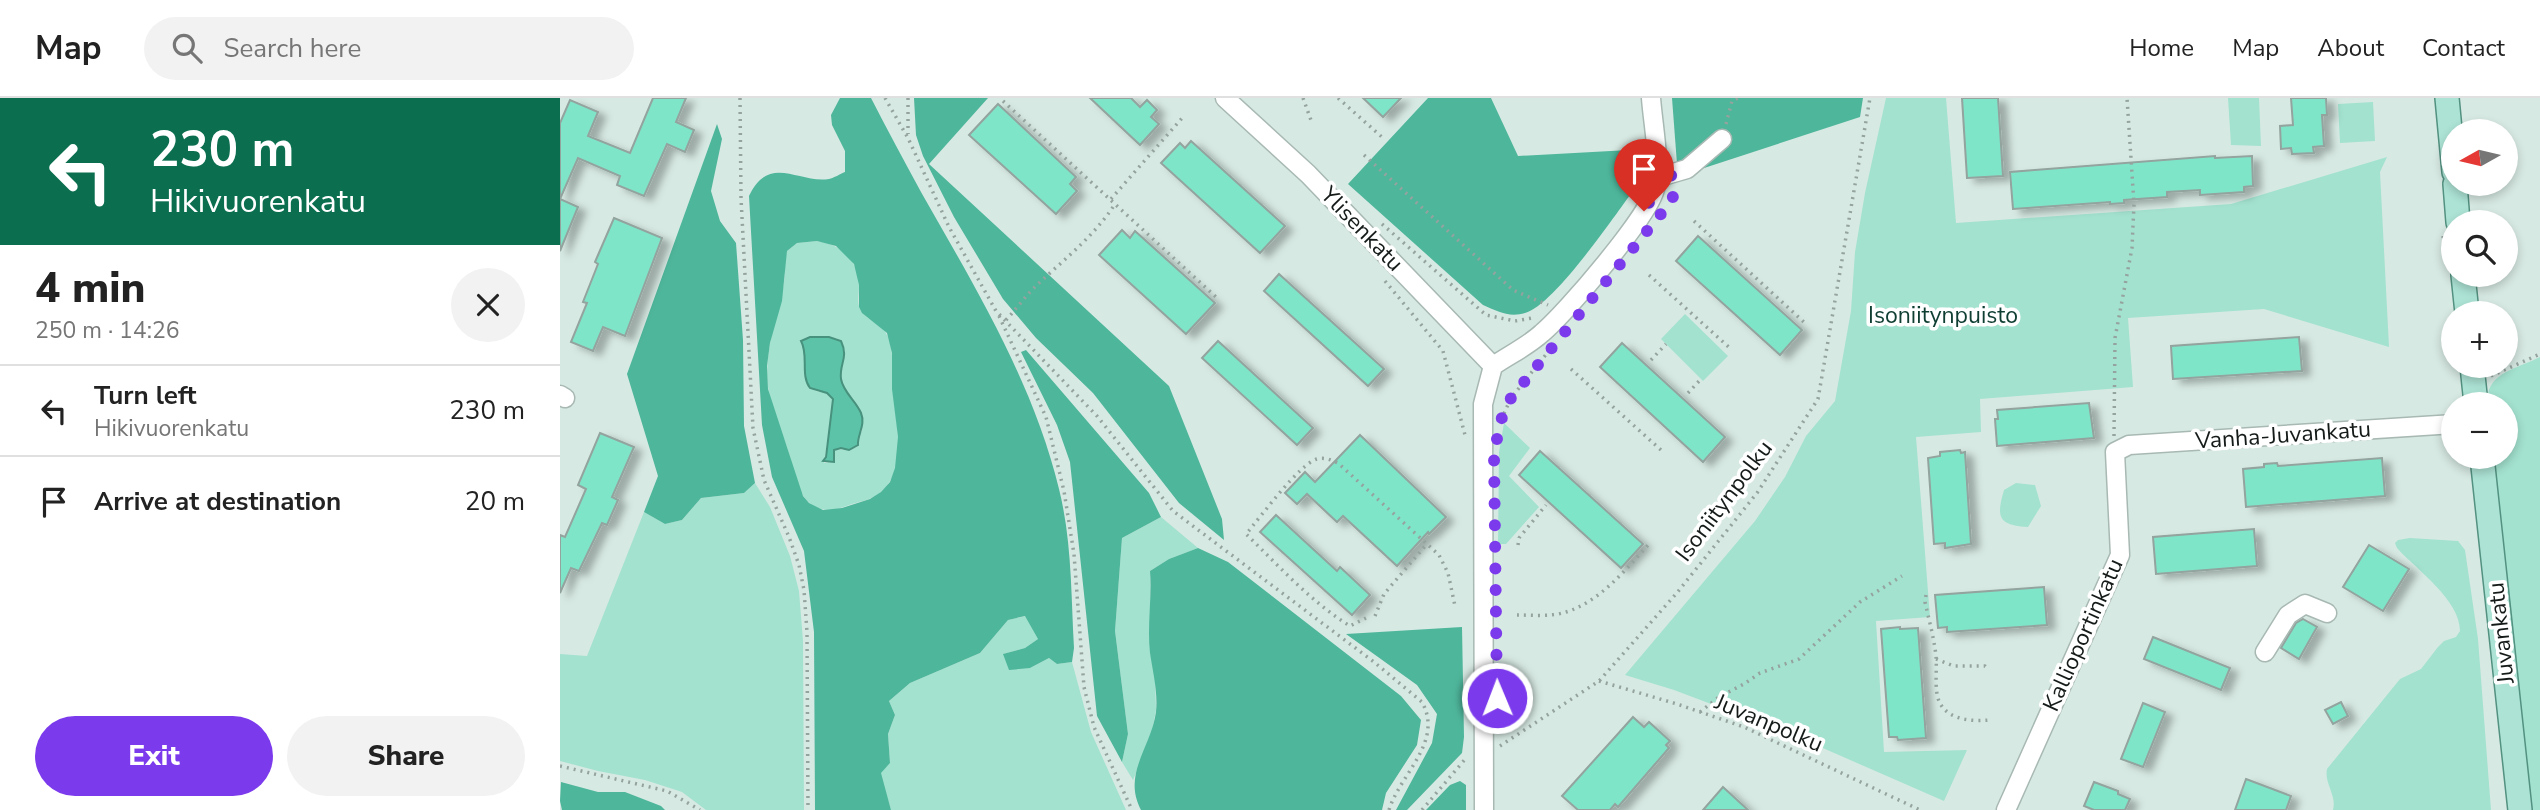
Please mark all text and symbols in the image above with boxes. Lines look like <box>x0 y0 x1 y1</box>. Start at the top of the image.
search box <box>144 17 634 80</box>
text: Map <box>35 26 102 71</box>
icon: search <box>168 29 206 67</box>
text: Search here <box>224 31 361 66</box>
text: Home <box>2129 32 2194 64</box>
text: Map <box>2232 32 2279 64</box>
text: About <box>2317 32 2384 64</box>
text: Contact <box>2422 32 2505 64</box>
text: 230 m <box>150 116 294 183</box>
north arrow <box>2441 119 2518 196</box>
map controls <box>2441 119 2518 469</box>
icon: left <box>35 126 126 217</box>
pin <box>1614 139 1674 211</box>
icon: arrive <box>1625 150 1663 188</box>
street label: Ylisenkatu <box>1313 179 1410 278</box>
text: Hikivuorenkatu <box>150 180 366 223</box>
button: search <box>2441 210 2518 287</box>
text: 4 min <box>35 260 145 317</box>
button: close <box>451 268 525 342</box>
park label: Isoniitynpuisto <box>1868 300 2018 331</box>
button: + <box>2441 301 2518 378</box>
text: 250 m · 14:26 <box>35 315 180 346</box>
text: Turn left <box>94 378 197 413</box>
icon: left <box>35 392 73 430</box>
button: − <box>2441 392 2518 469</box>
text: 230 m <box>449 393 525 428</box>
text: Hikivuorenkatu <box>94 413 249 444</box>
street label: Vanha-Juvankatu <box>2193 413 2372 457</box>
street label: Isoniitynpolku <box>1668 434 1780 568</box>
icon: arrive <box>35 483 73 521</box>
text: Arrive at destination <box>94 484 341 519</box>
text: 20 m <box>465 484 525 519</box>
street label: Kallioportinkatu <box>2035 554 2131 716</box>
street label: Juvankatu <box>2480 581 2522 686</box>
position arrow <box>1460 661 1534 735</box>
street label: Juvanpolku <box>1709 686 1828 760</box>
button: Exit <box>35 716 273 796</box>
button: Share <box>287 716 525 796</box>

